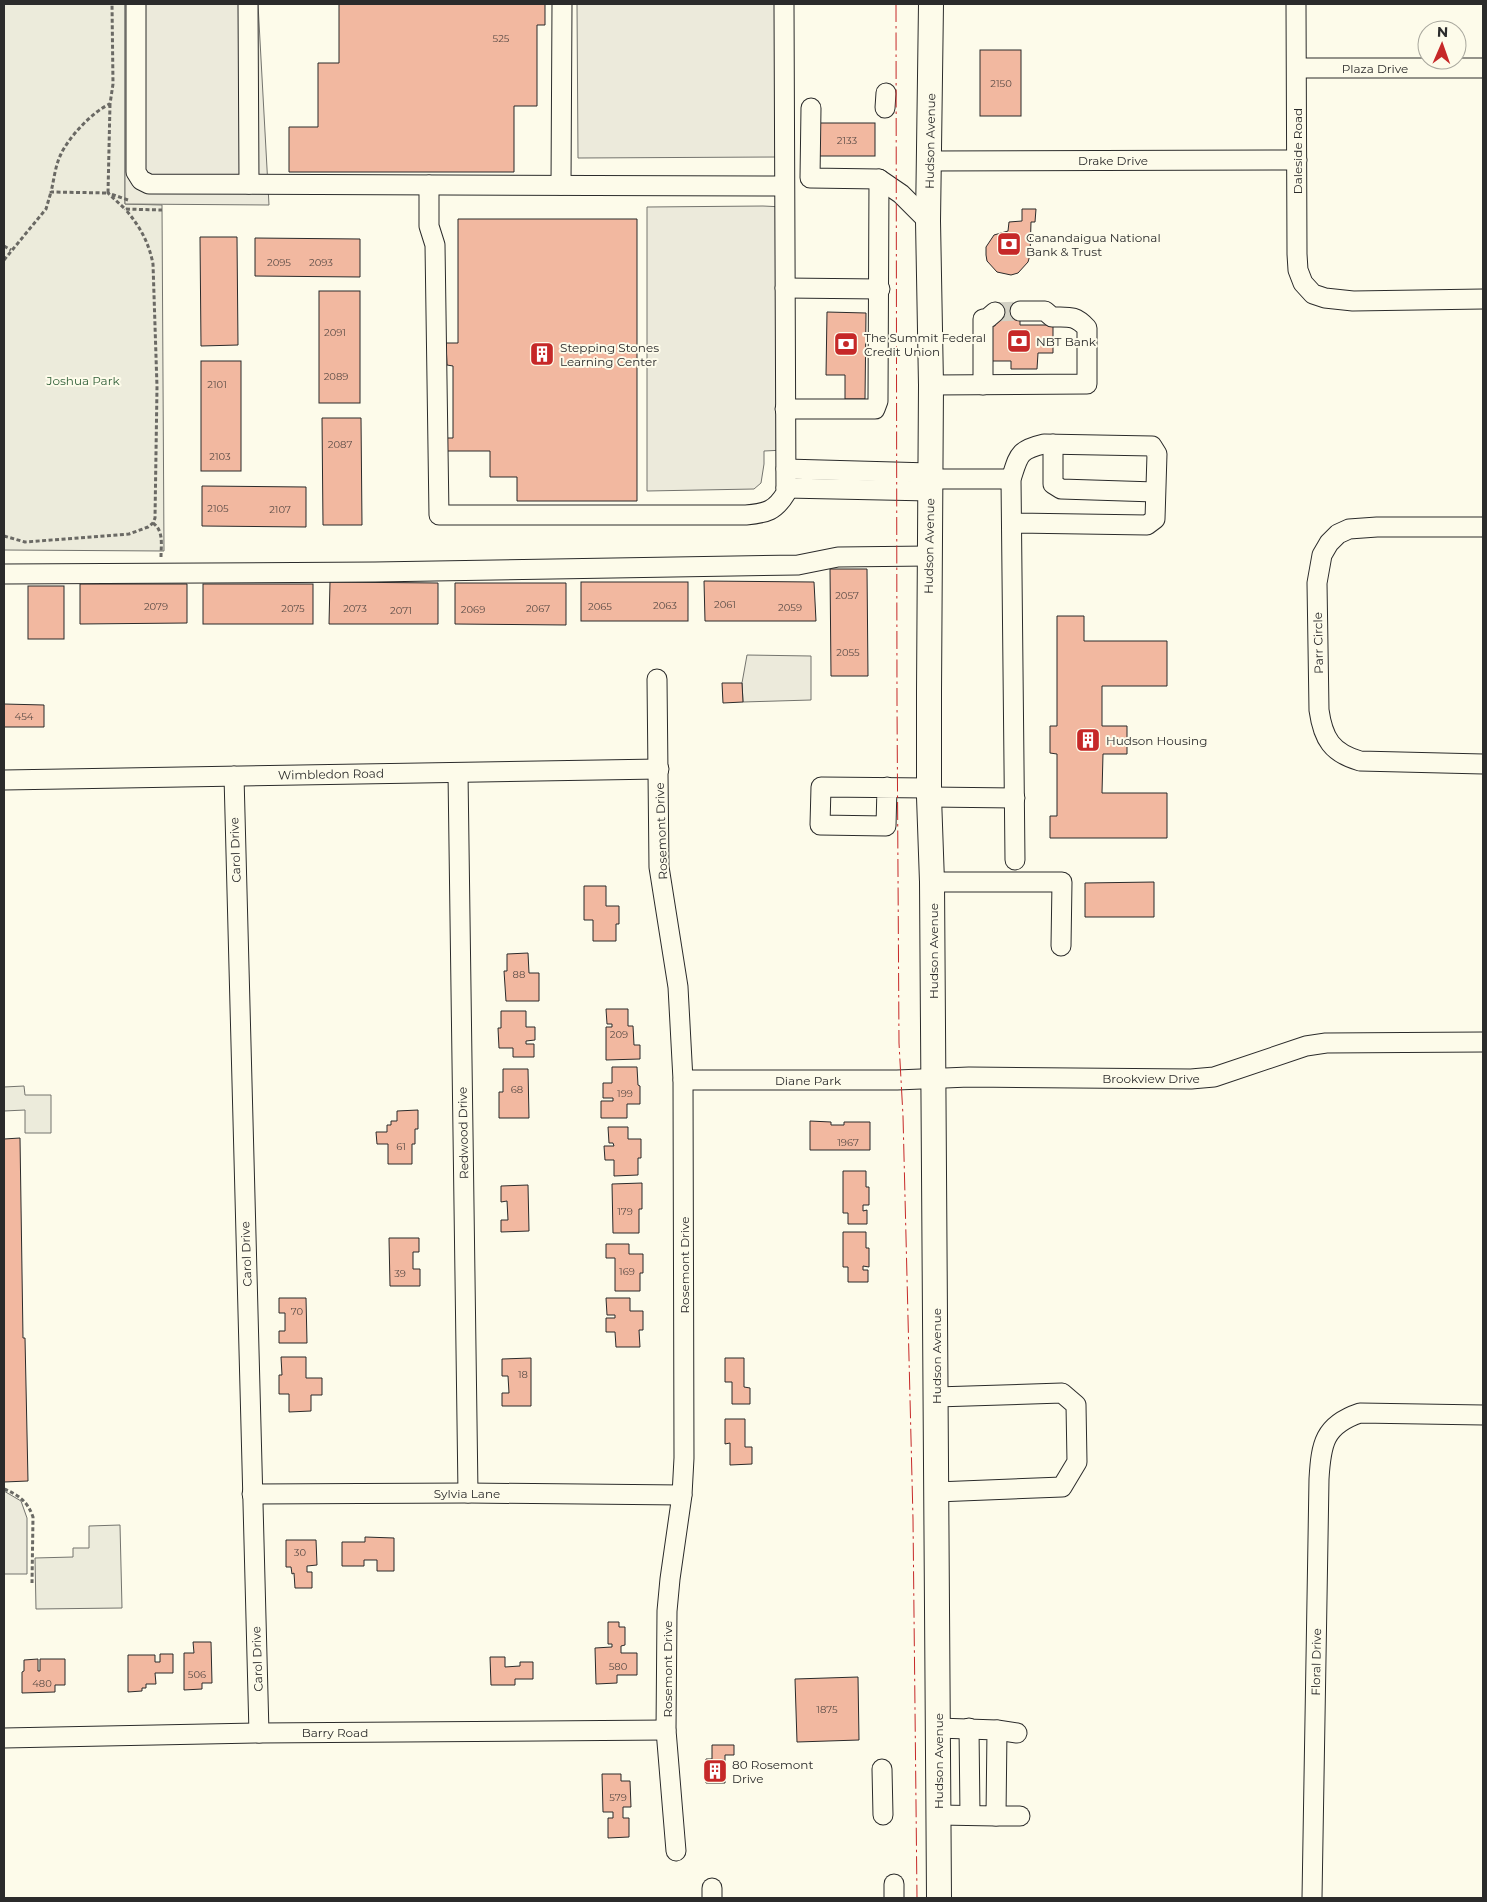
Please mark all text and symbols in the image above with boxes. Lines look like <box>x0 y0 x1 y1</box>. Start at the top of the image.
north arrow <box>1417 20 1467 70</box>
text: N <box>1436 23 1448 41</box>
house number: 525 <box>493 32 510 45</box>
street label: Plaza Drive <box>1342 61 1408 76</box>
house number: 2150 <box>990 77 1012 90</box>
street label: Hudson Avenue <box>922 93 938 189</box>
street label: Daleside Road <box>1290 108 1305 194</box>
house number: 2133 <box>837 134 858 147</box>
street label: Drake Drive <box>1078 153 1148 168</box>
place label: Canandaigua National Bank & Trust <box>1026 230 1161 259</box>
bank icon: Canandaigua National Bank & Trust <box>996 231 1022 257</box>
house number: 2095 <box>267 256 291 269</box>
house number: 2093 <box>309 256 333 269</box>
house number: 2091 <box>324 326 346 339</box>
bank icon: NBT Bank <box>1006 328 1032 354</box>
place label: The Summit Federal Credit Union <box>864 330 986 359</box>
bank icon: The Summit Federal Credit Union <box>833 331 859 357</box>
place label: NBT Bank <box>1036 334 1097 349</box>
place label: Stepping Stones Learning Center <box>560 340 659 369</box>
building icon: Stepping Stones Learning Center <box>529 341 555 367</box>
house number: 2089 <box>324 370 348 383</box>
park label: Joshua Park <box>45 373 120 388</box>
house number: 2101 <box>207 378 227 391</box>
house number: 2087 <box>328 438 352 451</box>
house number: 2103 <box>209 450 231 463</box>
street label: Hudson Avenue <box>921 498 937 594</box>
house number: 2105 <box>207 502 229 515</box>
house number: 2107 <box>269 503 291 516</box>
house number: 2057 <box>835 589 859 602</box>
house number: 2061 <box>714 598 736 611</box>
house number: 2063 <box>653 599 677 612</box>
house number: 2079 <box>144 600 168 613</box>
house number: 2065 <box>588 600 612 613</box>
house number: 2059 <box>778 601 802 614</box>
house number: 2075 <box>281 602 305 615</box>
house number: 2073 <box>343 602 367 615</box>
house number: 2067 <box>526 602 550 615</box>
house number: 2069 <box>461 603 485 616</box>
house number: 2071 <box>390 604 412 617</box>
street label: Parr Circle <box>1310 612 1326 674</box>
house number: 2055 <box>836 646 860 659</box>
house number: 454 <box>15 710 34 723</box>
building icon: Hudson Housing <box>1075 727 1101 753</box>
place label: Hudson Housing <box>1106 733 1207 748</box>
street label: Wimbledon Road <box>278 766 384 782</box>
street label: Rosemont Drive <box>652 782 670 880</box>
street label: Carol Drive <box>226 817 244 883</box>
street label: Hudson Avenue <box>926 903 941 999</box>
house number: 88 <box>513 968 525 981</box>
house number: 209 <box>610 1028 628 1041</box>
street label: Brookview Drive <box>1102 1071 1200 1086</box>
street label: Diane Park <box>775 1073 842 1088</box>
house number: 68 <box>511 1083 523 1096</box>
street label: Redwood Drive <box>455 1087 471 1179</box>
house number: 199 <box>617 1087 633 1100</box>
house number: 1967 <box>837 1136 859 1149</box>
house number: 61 <box>396 1140 406 1153</box>
house number: 179 <box>617 1205 633 1218</box>
street label: Rosemont Drive <box>677 1216 692 1314</box>
street label: Carol Drive <box>237 1221 255 1287</box>
house number: 169 <box>619 1265 635 1278</box>
house number: 39 <box>394 1267 406 1280</box>
house number: 70 <box>291 1305 304 1318</box>
street label: Hudson Avenue <box>929 1308 944 1404</box>
house number: 18 <box>518 1368 528 1381</box>
street label: Sylvia Lane <box>434 1486 500 1501</box>
house number: 30 <box>294 1546 307 1559</box>
street label: Rosemont Drive <box>660 1620 675 1718</box>
street label: Carol Drive <box>248 1626 266 1692</box>
street label: Floral Drive <box>1308 1628 1324 1696</box>
house number: 580 <box>609 1660 628 1673</box>
house number: 506 <box>188 1668 206 1681</box>
house number: 480 <box>32 1677 52 1690</box>
house number: 1875 <box>816 1703 838 1716</box>
street label: Hudson Avenue <box>931 1713 946 1809</box>
street label: Barry Road <box>302 1725 368 1740</box>
place label: 80 Rosemont Drive <box>732 1757 813 1786</box>
building icon: 80 Rosemont Drive <box>702 1758 728 1784</box>
house number: 579 <box>609 1791 627 1804</box>

